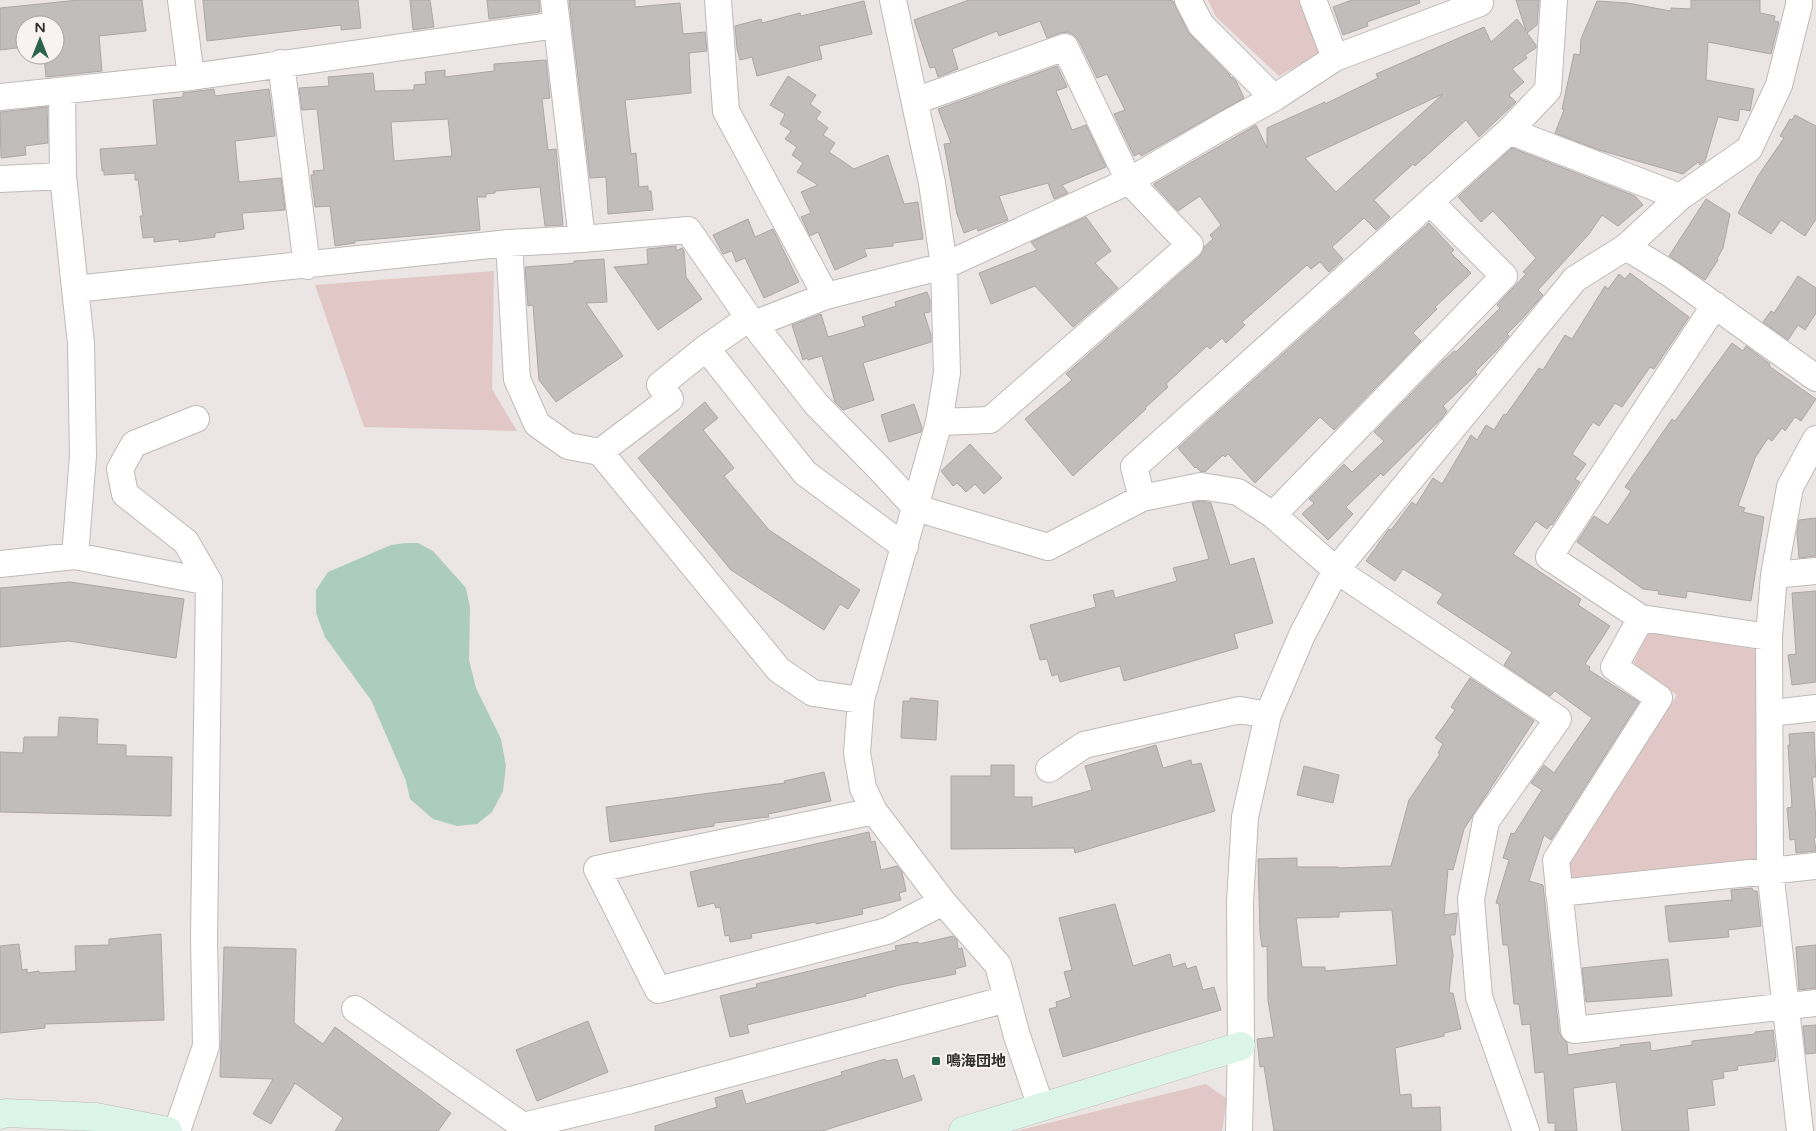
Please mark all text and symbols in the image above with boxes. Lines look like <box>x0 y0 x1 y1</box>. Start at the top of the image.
north arrow <box>15 15 65 65</box>
text: N <box>34 19 46 36</box>
place label: 鳴海団地 <box>946 1052 1006 1070</box>
marker: 鳴海団地 <box>930 1055 942 1067</box>

